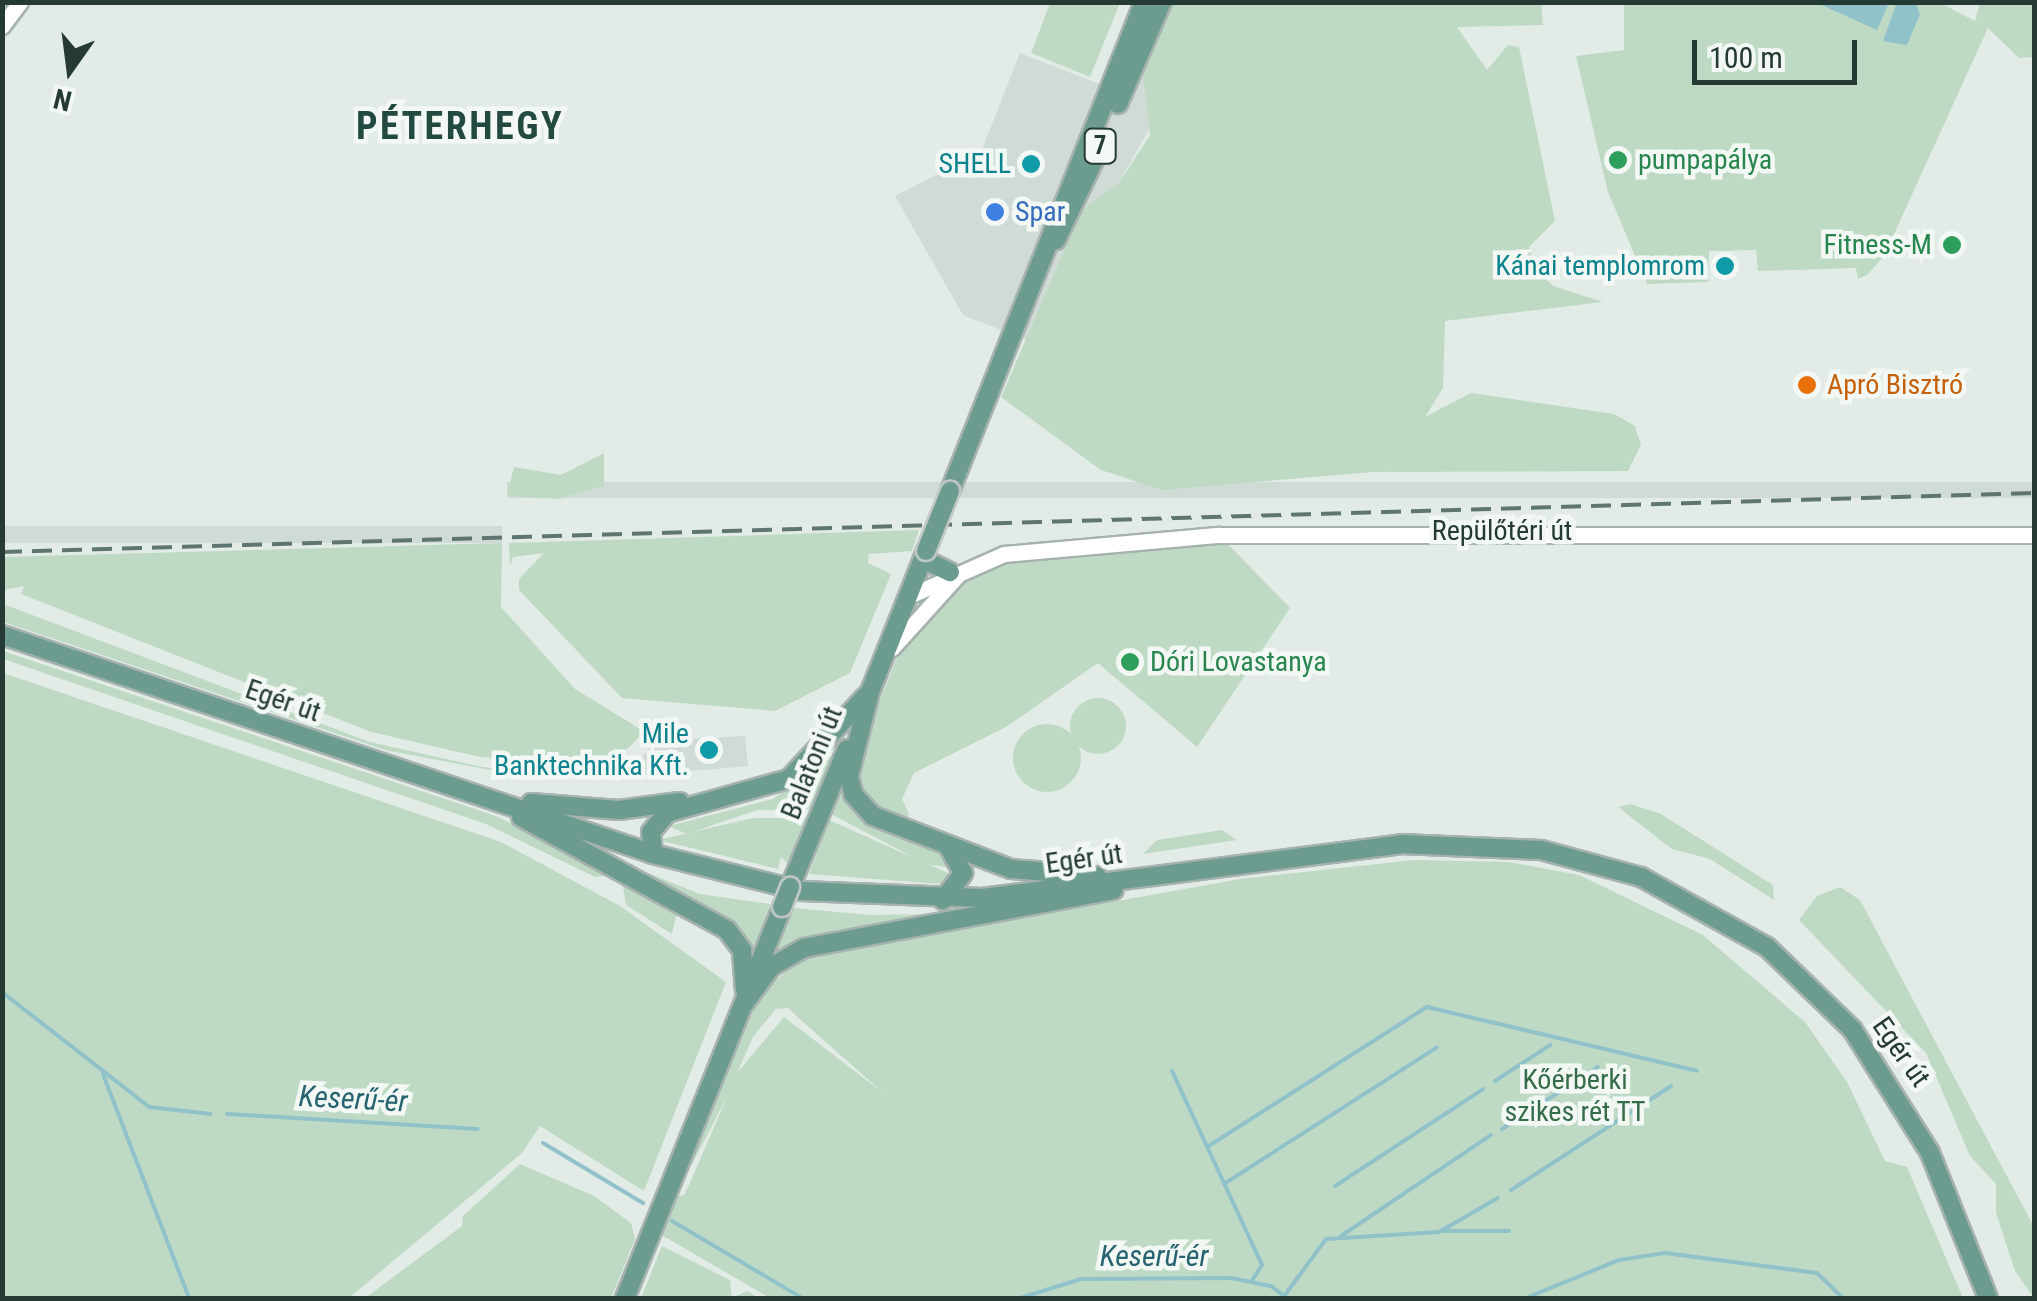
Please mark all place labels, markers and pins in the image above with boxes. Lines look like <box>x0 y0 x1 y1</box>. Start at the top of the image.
place label: pumpapálya <box>1638 143 1772 177</box>
place label: SHELL <box>939 147 1011 181</box>
marker: pumpapálya <box>1607 149 1629 171</box>
marker: SHELL <box>1020 153 1042 175</box>
place label: Spar <box>1015 195 1065 229</box>
marker: Spar <box>984 201 1006 223</box>
place label: Fitness-M <box>1824 228 1932 262</box>
marker: Fitness-M <box>1941 234 1963 256</box>
place label: Kánai templomrom <box>1495 249 1705 283</box>
marker: Kánai templomrom <box>1714 255 1736 277</box>
place label: Apró Bisztró <box>1827 368 1963 402</box>
marker: Apró Bisztró <box>1796 374 1818 396</box>
place label: Dóri Lovastanya <box>1150 645 1327 679</box>
marker: Dóri Lovastanya <box>1119 651 1141 673</box>
place label: Mile Banktechnika Kft. <box>494 717 689 783</box>
marker: Mile Banktechnika Kft. <box>698 739 720 761</box>

